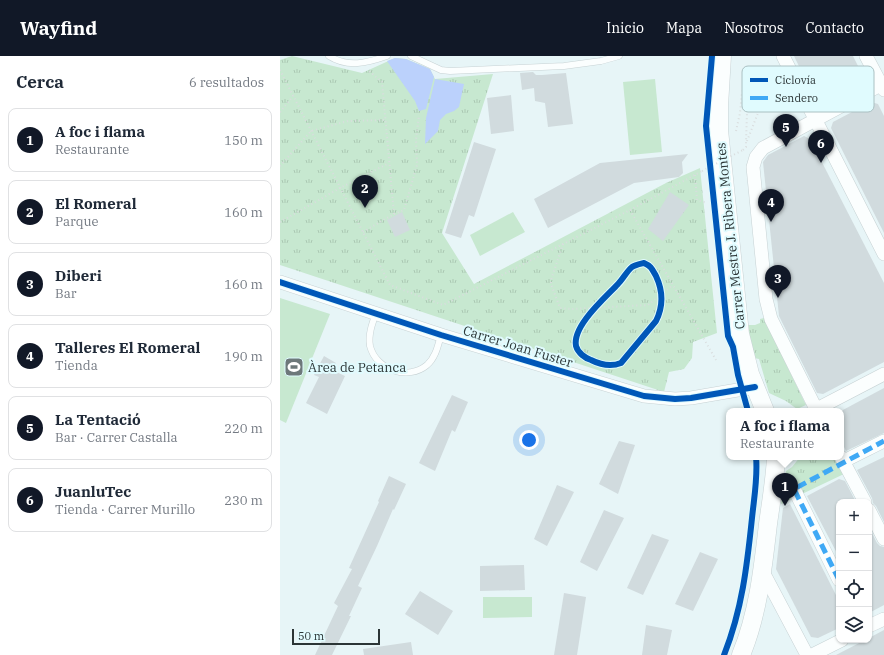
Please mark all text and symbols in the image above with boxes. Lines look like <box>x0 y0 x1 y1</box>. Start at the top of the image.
text: Wayfind <box>20 16 97 40</box>
text: Inicio <box>606 19 644 37</box>
text: Mapa <box>666 19 702 37</box>
text: Nosotros <box>724 19 784 37</box>
text: Contacto <box>806 19 864 37</box>
legend <box>742 66 874 112</box>
text: Cerca <box>16 71 64 93</box>
text: Ciclovía <box>775 73 816 87</box>
text: 6 resultados <box>189 74 264 91</box>
text: Sendero <box>775 91 818 105</box>
pin: 5 <box>773 114 799 147</box>
text: A foc i flama <box>55 122 145 141</box>
pin: 6 <box>808 130 834 163</box>
text: 1 <box>26 132 34 149</box>
text: 150 m <box>224 132 263 149</box>
text: Restaurante <box>55 141 129 158</box>
street label: Carrer Mestre J. Ribera Montes <box>712 142 749 330</box>
pin: 2 <box>352 175 378 208</box>
pin: 4 <box>758 189 784 222</box>
text: El Romeral <box>55 194 137 213</box>
text: 2 <box>26 204 34 221</box>
text: 160 m <box>224 204 263 221</box>
text: Parque <box>55 213 99 230</box>
pin: 3 <box>765 265 791 298</box>
text: Diberi <box>55 266 102 285</box>
text: 3 <box>26 276 34 293</box>
text: 160 m <box>224 276 263 293</box>
text: Bar <box>55 285 77 302</box>
street label: Carrer Joan Fuster <box>461 322 575 371</box>
text: Talleres El Romeral <box>55 338 200 357</box>
text: 4 <box>26 348 34 365</box>
text: 190 m <box>224 348 263 365</box>
sports icon: Àrea de Petanca <box>283 356 305 378</box>
text: Tienda <box>55 357 98 374</box>
place label: Àrea de Petanca <box>308 359 406 376</box>
popup <box>726 408 844 460</box>
text: La Tentació <box>55 410 141 429</box>
text: A foc i flama <box>740 416 830 435</box>
text: 5 <box>26 420 34 437</box>
text: 220 m <box>224 420 263 437</box>
text: Bar · Carrer Castalla <box>55 429 178 446</box>
your location <box>519 430 539 450</box>
text: Restaurante <box>740 435 814 452</box>
pin: 1 <box>772 473 798 506</box>
text: JuanluTec <box>55 482 131 501</box>
text: 6 <box>26 492 34 509</box>
text: 230 m <box>224 492 263 509</box>
map controls <box>836 499 872 643</box>
button: + <box>836 499 872 535</box>
text: Tienda · Carrer Murillo <box>55 501 195 518</box>
button: − <box>836 535 872 571</box>
button: locate <box>836 571 872 607</box>
button: layers <box>836 607 872 643</box>
scale bar <box>292 627 380 646</box>
text: 50 m <box>298 629 324 643</box>

